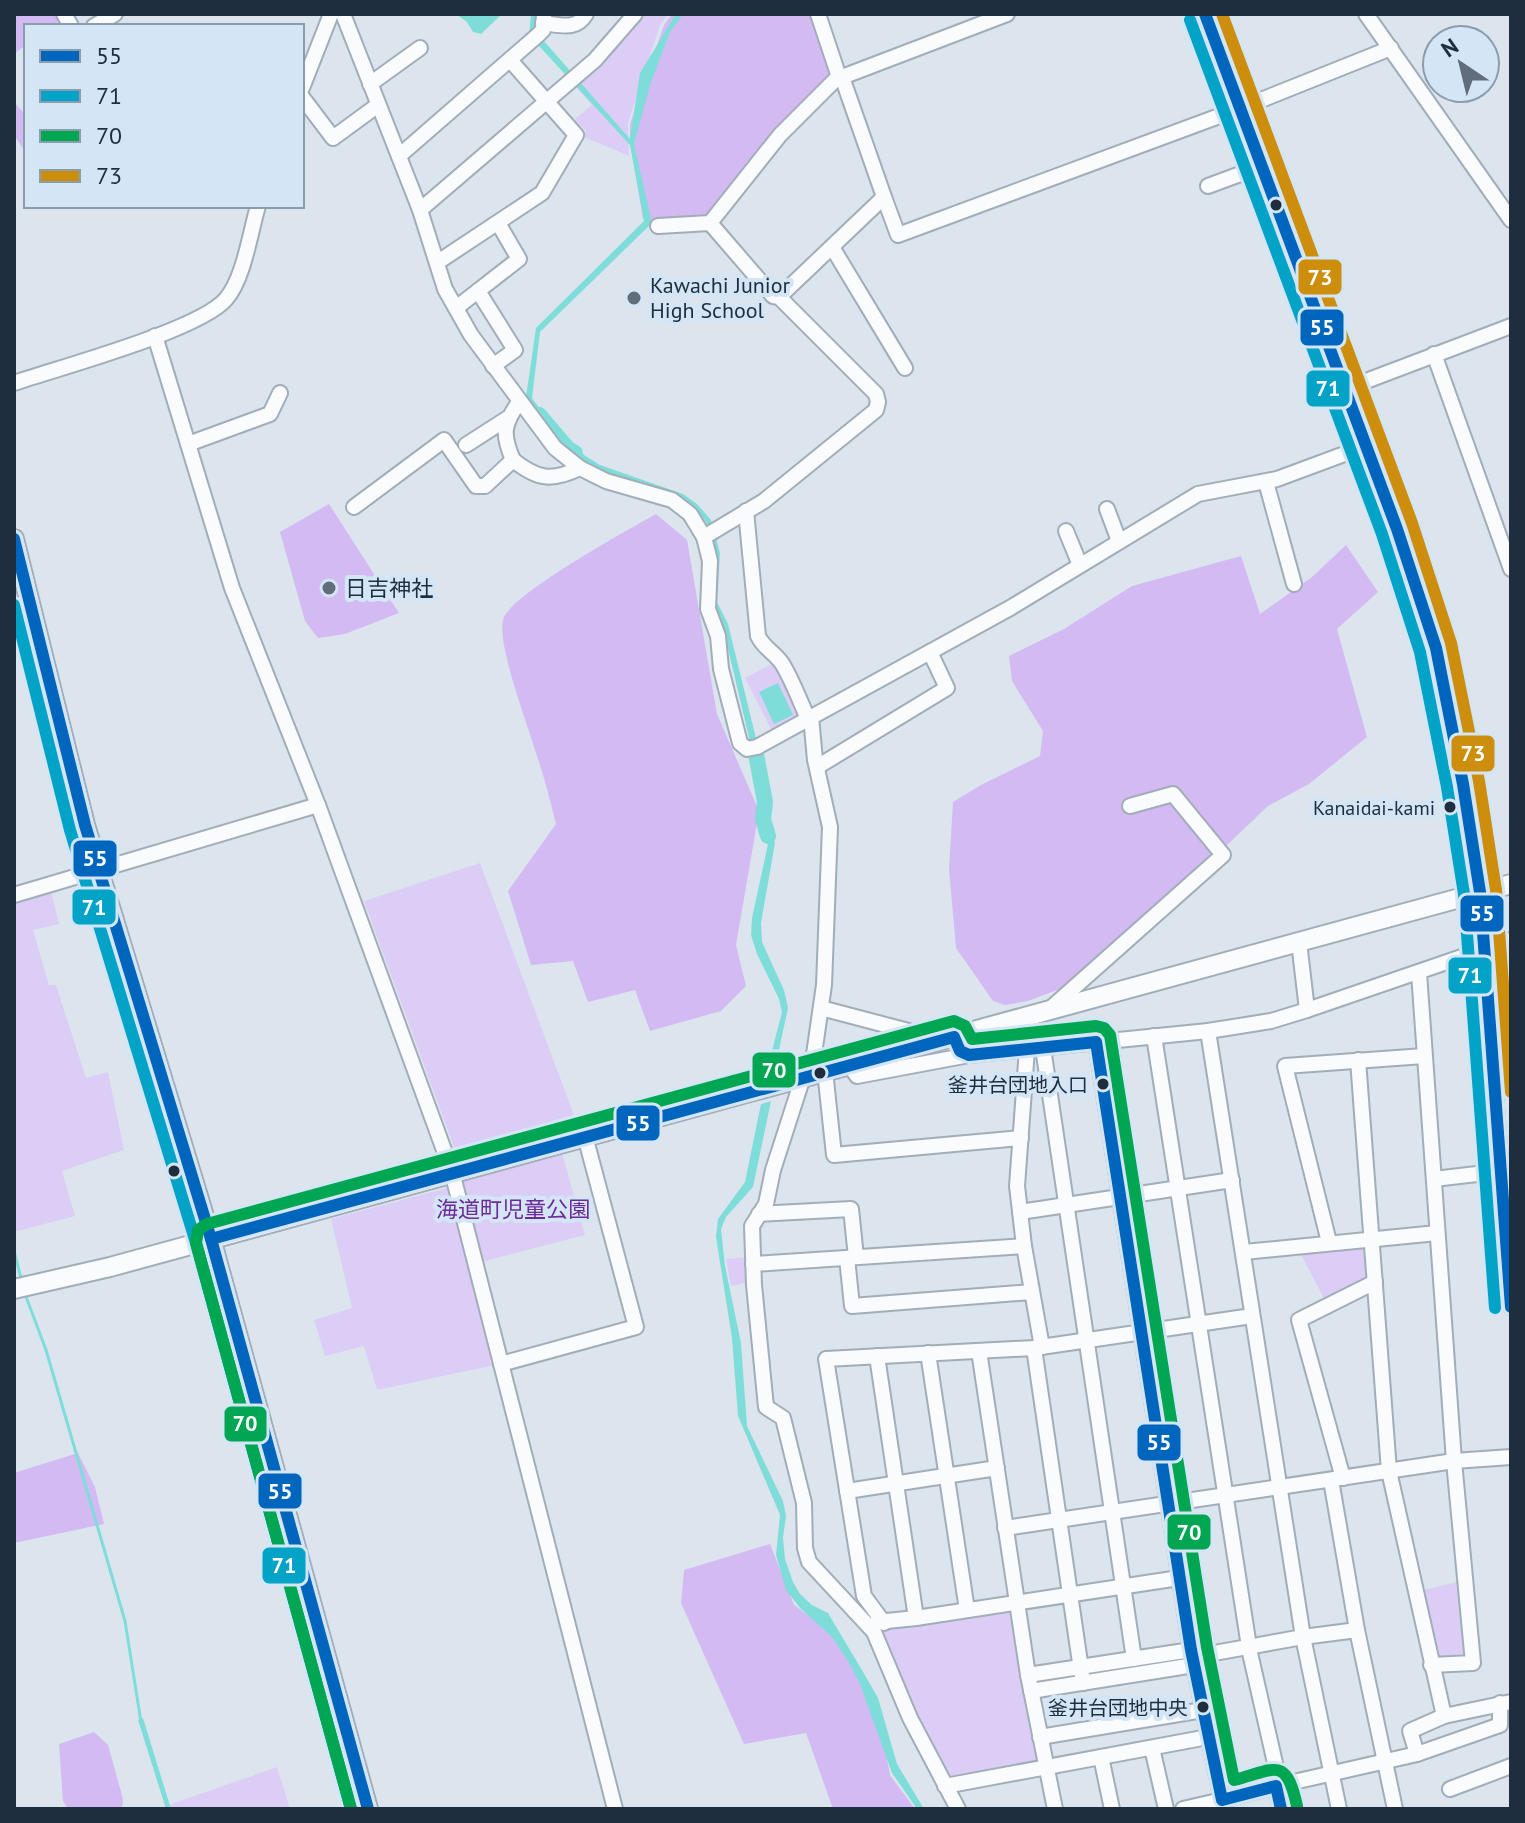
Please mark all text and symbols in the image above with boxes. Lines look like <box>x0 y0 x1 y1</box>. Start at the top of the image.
legend <box>24 24 304 208</box>
north arrow <box>1421 24 1501 104</box>
text: N <box>1436 32 1463 63</box>
text: 55 <box>96 40 122 71</box>
text: 71 <box>96 80 122 111</box>
text: 70 <box>96 120 122 151</box>
text: 73 <box>96 160 122 191</box>
unlabelled marker <box>1268 197 1284 213</box>
line badge: 73 <box>1297 258 1343 296</box>
text: 73 <box>1308 263 1332 291</box>
place label: Kawachi Junior High School <box>650 271 791 324</box>
marker: Kawachi Junior High School <box>625 289 643 307</box>
line badge: 55 <box>1299 308 1345 347</box>
text: 55 <box>1310 313 1334 341</box>
line badge: 71 <box>1305 369 1351 408</box>
text: 71 <box>1316 374 1340 402</box>
place label: 日吉神社 <box>345 574 433 602</box>
marker: 日吉神社 <box>320 579 338 597</box>
line badge: 73 <box>1450 734 1496 773</box>
text: 73 <box>1461 739 1485 767</box>
place label: Kanaidai-kami <box>1313 795 1435 821</box>
marker: Kanaidai-kami <box>1442 799 1458 815</box>
line badge: 55 <box>72 839 118 878</box>
text: 55 <box>83 844 107 872</box>
line badge: 71 <box>71 888 117 926</box>
text: 71 <box>82 893 106 921</box>
line badge: 55 <box>1459 894 1505 933</box>
text: 55 <box>1470 899 1494 927</box>
line badge: 71 <box>1447 956 1493 995</box>
text: 71 <box>1458 961 1482 989</box>
line badge: 70 <box>751 1051 797 1089</box>
text: 70 <box>762 1056 786 1084</box>
unlabelled marker <box>812 1065 828 1081</box>
place label: 釜井台団地入口 <box>948 1072 1088 1098</box>
marker: 釜井台団地入口 <box>1095 1076 1111 1092</box>
line badge: 55 <box>615 1104 661 1142</box>
text: 55 <box>626 1109 650 1137</box>
unlabelled marker <box>166 1163 182 1179</box>
park label: 海道町児童公園 <box>436 1195 590 1223</box>
line badge: 70 <box>223 1405 268 1443</box>
text: 70 <box>233 1409 257 1437</box>
line badge: 55 <box>1136 1423 1182 1462</box>
text: 55 <box>1147 1428 1171 1456</box>
line badge: 55 <box>257 1472 303 1510</box>
text: 55 <box>268 1477 292 1505</box>
line badge: 70 <box>1166 1513 1212 1551</box>
text: 70 <box>1177 1518 1201 1546</box>
line badge: 71 <box>261 1546 307 1585</box>
text: 71 <box>272 1551 296 1579</box>
place label: 釜井台団地中央 <box>1048 1695 1188 1721</box>
marker: 釜井台団地中央 <box>1195 1699 1211 1715</box>

